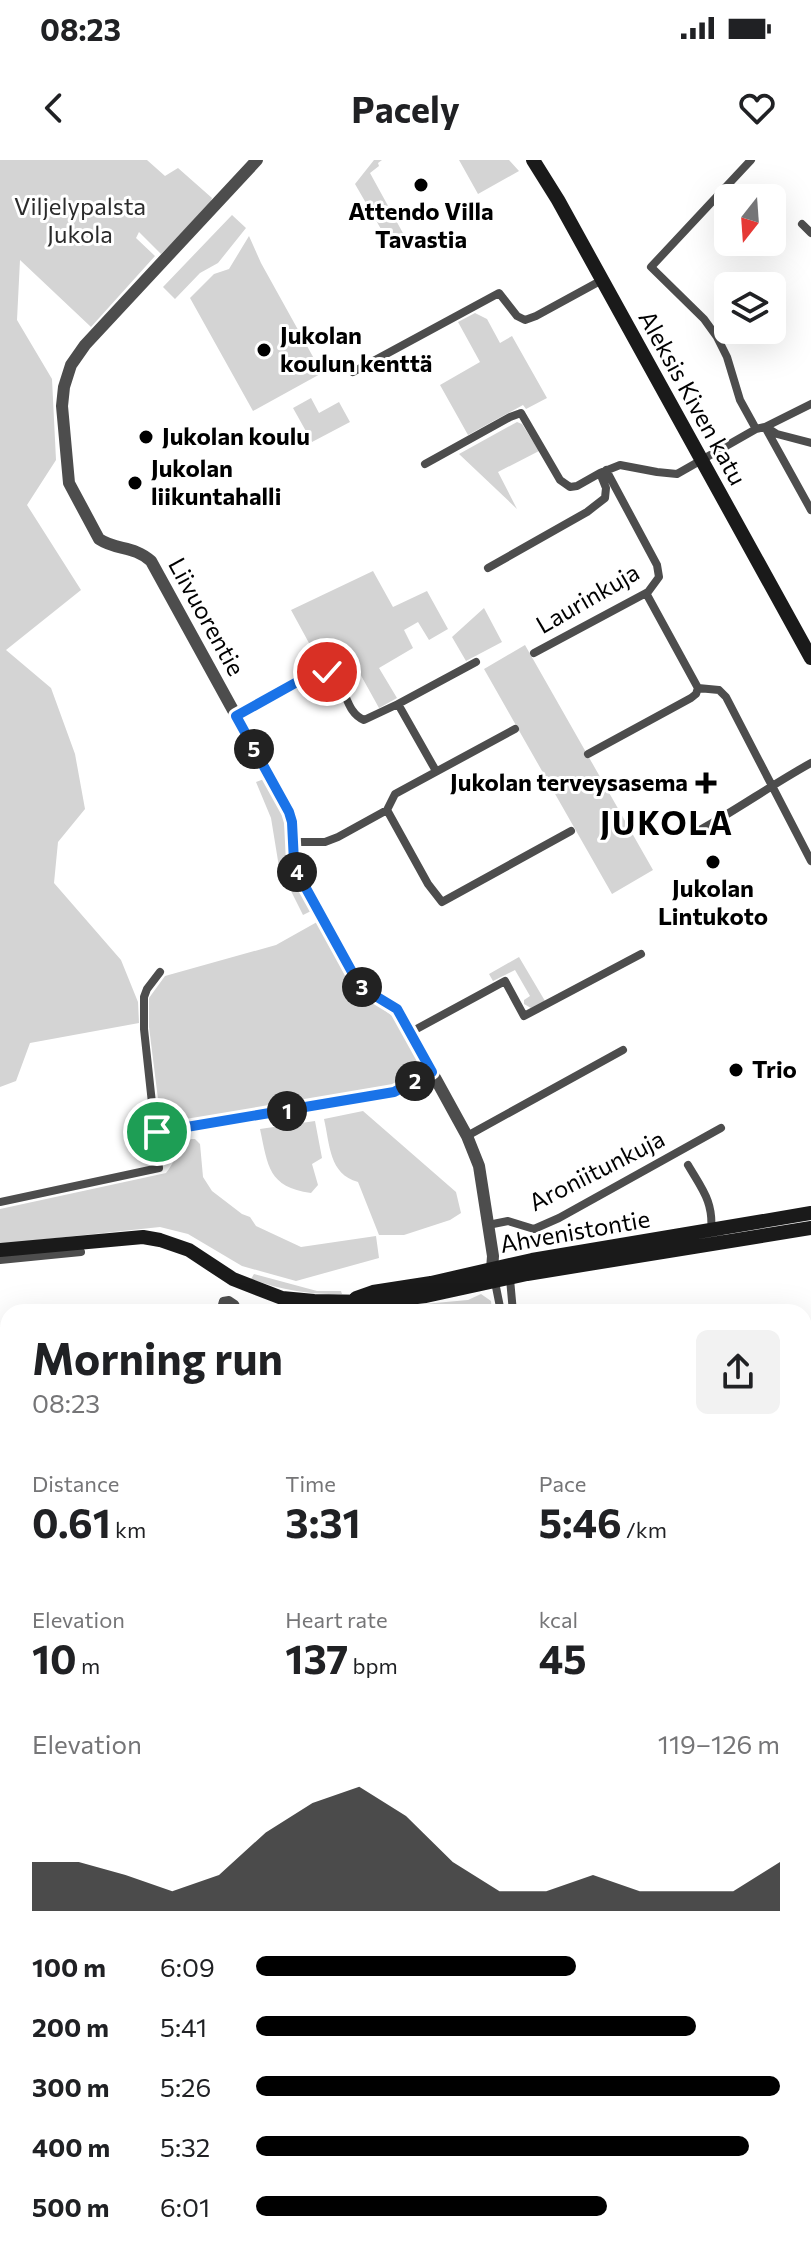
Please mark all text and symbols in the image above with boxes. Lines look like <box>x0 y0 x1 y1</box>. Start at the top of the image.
text: 08:23 <box>40 10 121 47</box>
icon: back <box>32 86 76 130</box>
text: Pacely <box>351 86 460 130</box>
icon: heart <box>735 86 779 130</box>
marker: Attendo Villa Tavastia <box>412 176 430 194</box>
north arrow <box>714 184 786 256</box>
map controls <box>714 184 786 344</box>
park label: Viljelypalsta Jukola <box>14 191 146 248</box>
place label: Attendo Villa Tavastia <box>348 196 494 253</box>
button: layers <box>714 272 786 344</box>
street label: Aleksis Kiven katu <box>633 305 753 490</box>
place label: Jukolan koulun kenttä <box>280 320 432 377</box>
marker: Jukolan koulun kenttä <box>255 341 273 359</box>
place label: Jukolan koulu <box>162 421 310 450</box>
marker: Jukolan koulu <box>137 428 155 446</box>
place label: Jukolan liikuntahalli <box>151 453 281 510</box>
marker: Jukolan liikuntahalli <box>126 474 144 492</box>
street label: Liivuorentie <box>163 552 252 680</box>
street label: Laurinkuja <box>531 557 644 639</box>
pin <box>293 638 361 706</box>
icon: check <box>305 650 349 694</box>
pin: 5 <box>234 729 274 769</box>
text: 5 <box>248 735 260 762</box>
place label: Jukolan terveysasema <box>450 767 688 796</box>
marker: Jukolan terveysasema <box>695 772 717 794</box>
district label: JUKOLA <box>600 802 734 842</box>
pin: 4 <box>277 852 317 892</box>
marker: Jukolan Lintukoto <box>704 853 722 871</box>
text: 4 <box>290 858 304 885</box>
place label: Jukolan Lintukoto <box>658 873 768 930</box>
pin: 3 <box>342 967 382 1007</box>
text: 3 <box>356 973 368 1000</box>
place label: Trio <box>752 1054 797 1083</box>
pin: 2 <box>395 1061 435 1101</box>
marker: Trio <box>727 1061 745 1079</box>
text: 2 <box>409 1067 421 1094</box>
pin: 1 <box>267 1091 307 1131</box>
text: 1 <box>282 1097 292 1124</box>
pin <box>123 1098 191 1166</box>
icon: arrive <box>135 1110 179 1154</box>
street label: Aroniitunkuja <box>524 1123 669 1216</box>
street label: Ahvenistontie <box>497 1203 652 1258</box>
text: Morning run <box>32 1330 283 1384</box>
button: share <box>696 1330 780 1414</box>
text: 08:23 <box>32 1387 100 1418</box>
text: Distance <box>32 1470 119 1497</box>
text: Time <box>285 1470 336 1497</box>
text: Pace <box>539 1470 586 1497</box>
text: 0.61 <box>32 1497 111 1546</box>
text: 3:31 <box>285 1497 361 1546</box>
text: 5:46 <box>539 1497 622 1546</box>
text: km <box>111 1516 146 1543</box>
text: /km <box>622 1516 667 1543</box>
text: Elevation <box>32 1606 125 1633</box>
text: Heart rate <box>285 1606 388 1633</box>
text: kcal <box>539 1606 578 1633</box>
text: 10 <box>32 1633 77 1682</box>
text: 137 <box>285 1633 348 1682</box>
text: 45 <box>539 1633 587 1682</box>
text: m <box>77 1652 100 1679</box>
text: bpm <box>348 1652 398 1679</box>
text: Elevation <box>32 1728 142 1759</box>
text: 119–126 m <box>658 1728 780 1759</box>
text: 100 m <box>32 1951 106 1982</box>
text: 6:09 <box>160 1951 215 1982</box>
text: 200 m <box>32 2011 109 2042</box>
text: 5:41 <box>160 2011 207 2042</box>
text: 300 m <box>32 2071 109 2102</box>
text: 5:26 <box>160 2071 211 2102</box>
text: 400 m <box>32 2131 110 2162</box>
text: 5:32 <box>160 2131 210 2162</box>
text: 500 m <box>32 2191 109 2222</box>
text: 6:01 <box>160 2191 210 2222</box>

